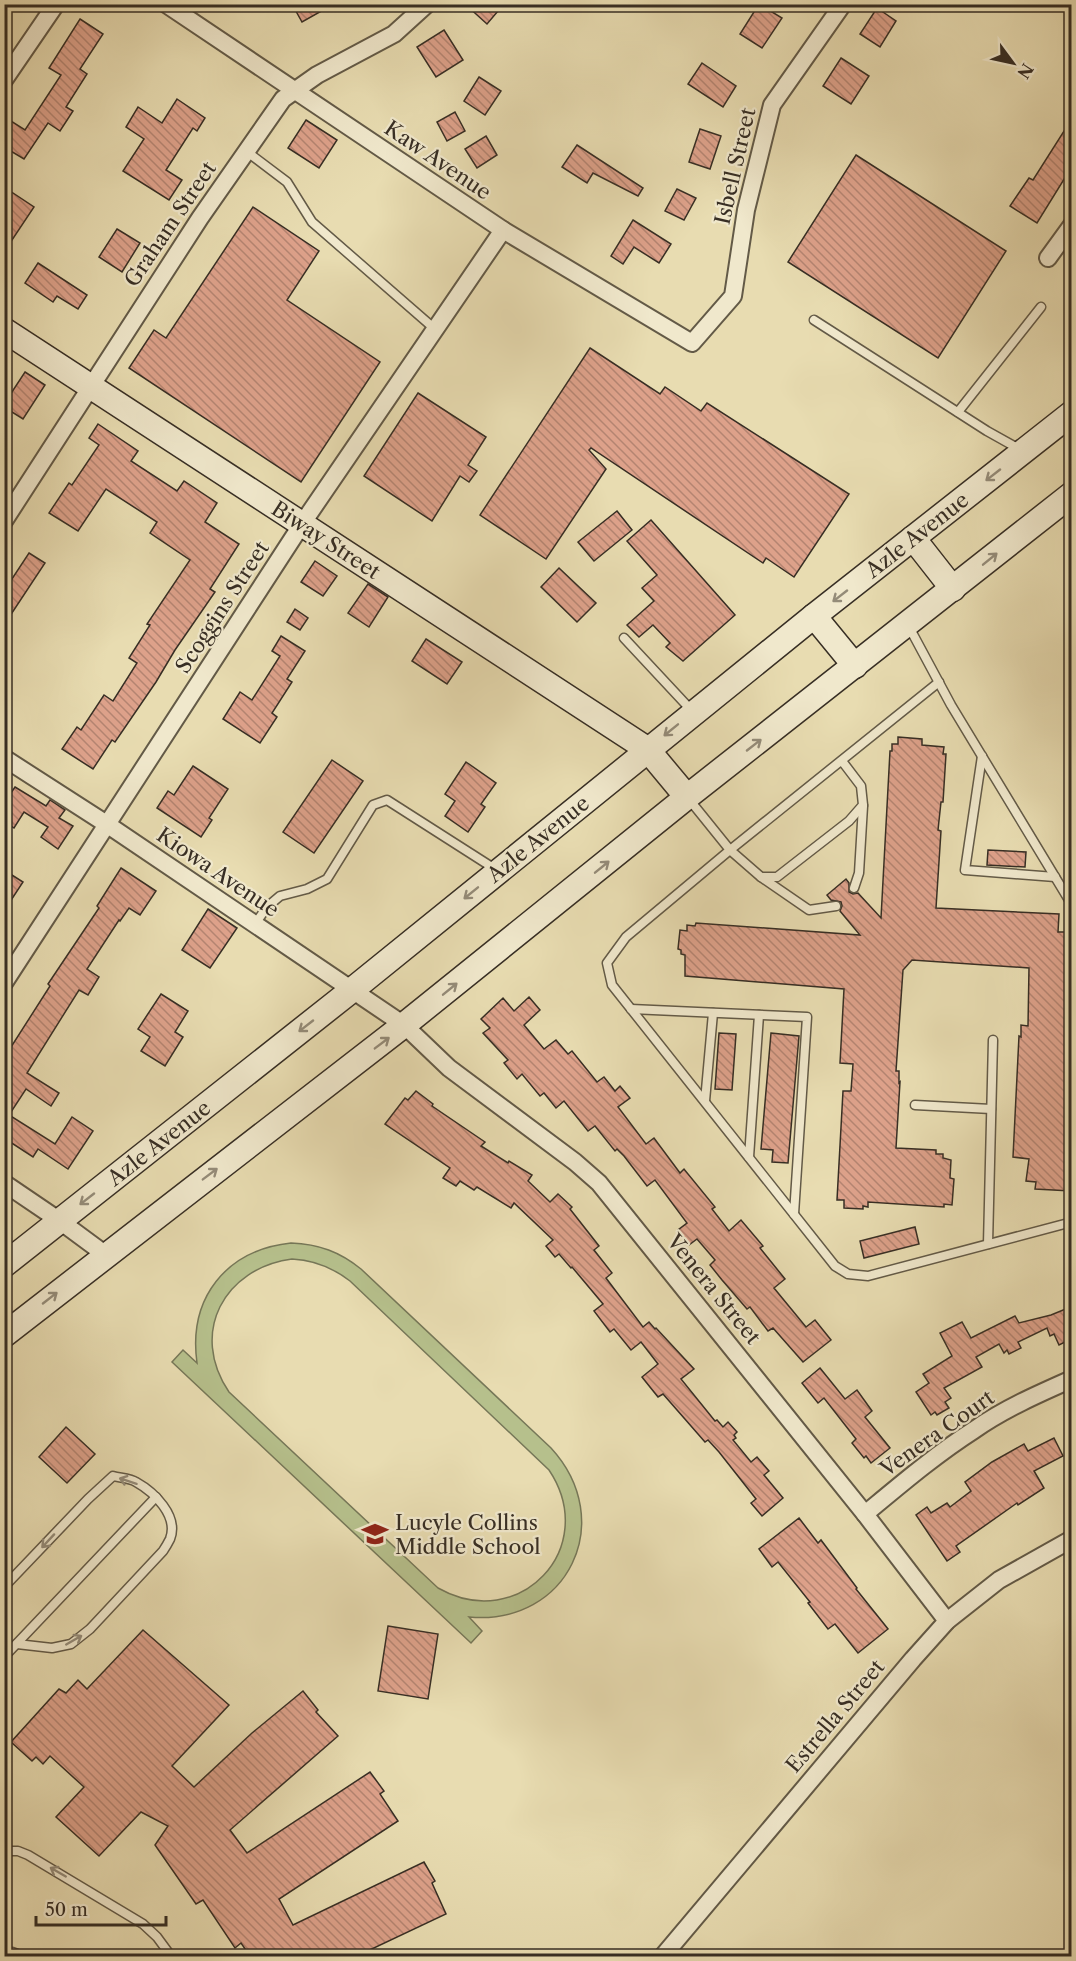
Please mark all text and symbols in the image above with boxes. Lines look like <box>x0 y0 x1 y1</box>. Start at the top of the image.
north arrow <box>983 33 1043 93</box>
text: N <box>1013 60 1038 83</box>
street label: Isbell Street <box>709 105 761 227</box>
street label: Kaw Avenue <box>380 115 496 205</box>
street label: Graham Street <box>119 156 221 291</box>
one-way arrow <box>985 469 1001 482</box>
street label: Azle Avenue <box>860 487 973 584</box>
street label: Biway Street <box>267 496 385 585</box>
street label: Scoggins Street <box>170 536 274 678</box>
one-way arrow <box>982 553 998 566</box>
one-way arrow <box>832 589 848 602</box>
one-way arrow <box>663 724 679 737</box>
one-way arrow <box>746 738 762 751</box>
street label: Azle Avenue <box>481 790 594 888</box>
street label: Kiowa Avenue <box>152 822 284 922</box>
one-way arrow <box>594 860 610 873</box>
one-way arrow <box>464 886 479 900</box>
one-way arrow <box>442 982 458 995</box>
one-way arrow <box>298 1020 314 1033</box>
one-way arrow <box>373 1036 389 1049</box>
street label: Azle Avenue <box>102 1095 215 1192</box>
one-way arrow <box>202 1168 218 1181</box>
one-way arrow <box>80 1193 96 1206</box>
street label: Venera Street <box>661 1228 766 1350</box>
one-way arrow <box>42 1292 58 1305</box>
street label: Venera Court <box>874 1384 999 1482</box>
one-way arrow <box>119 1474 138 1485</box>
place label: Lucyle Collins Middle School <box>395 1510 541 1559</box>
school or university icon: Lucyle Collins Middle School <box>360 1519 390 1549</box>
one-way arrow <box>41 1534 55 1549</box>
one-way arrow <box>65 1634 82 1646</box>
street label: Estrella Street <box>781 1654 890 1778</box>
one-way arrow <box>50 1866 67 1878</box>
scale bar <box>36 1889 166 1927</box>
text: 50 m <box>45 1899 88 1921</box>

